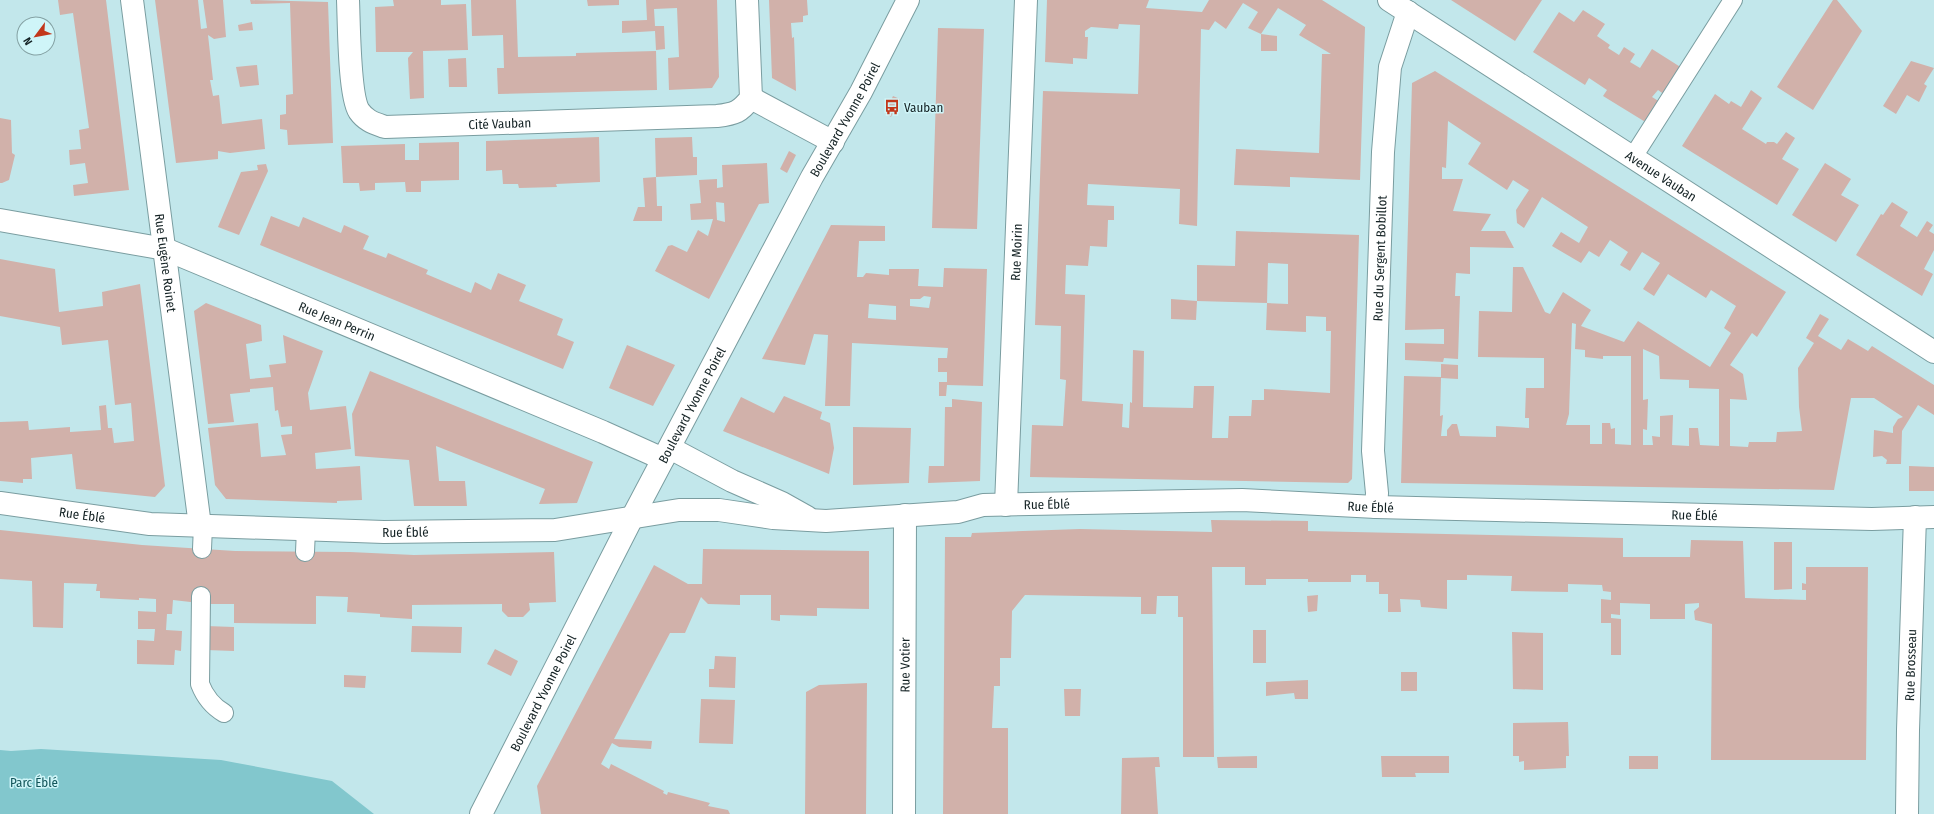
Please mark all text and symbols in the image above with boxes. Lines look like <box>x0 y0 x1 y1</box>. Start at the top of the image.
north arrow <box>16 16 56 56</box>
text: N <box>21 35 35 47</box>
street label: Boulevard Yvonne Poirel <box>807 59 883 180</box>
bus stop icon: Vauban <box>883 98 901 116</box>
place label: Vauban <box>904 100 943 115</box>
street label: Cité Vauban <box>468 115 531 132</box>
street label: Avenue Vauban <box>1623 148 1699 205</box>
street label: Rue du Sergent Bobillot <box>1370 194 1390 322</box>
street label: Rue Eugène Roinet <box>152 213 179 314</box>
street label: Rue Moirin <box>1008 223 1025 281</box>
street label: Rue Jean Perrin <box>296 299 377 344</box>
street label: Boulevard Yvonne Poirel <box>655 344 729 466</box>
street label: Rue Éblé <box>1024 496 1070 512</box>
street label: Rue Éblé <box>1347 499 1394 515</box>
street label: Rue Éblé <box>58 504 106 526</box>
street label: Rue Éblé <box>1671 507 1718 523</box>
street label: Rue Éblé <box>382 524 429 540</box>
street label: Rue Brosseau <box>1902 629 1919 701</box>
street label: Boulevard Yvonne Poirel <box>507 632 579 754</box>
street label: Rue Votier <box>897 637 913 693</box>
park label: Parc Éblé <box>10 775 58 790</box>

